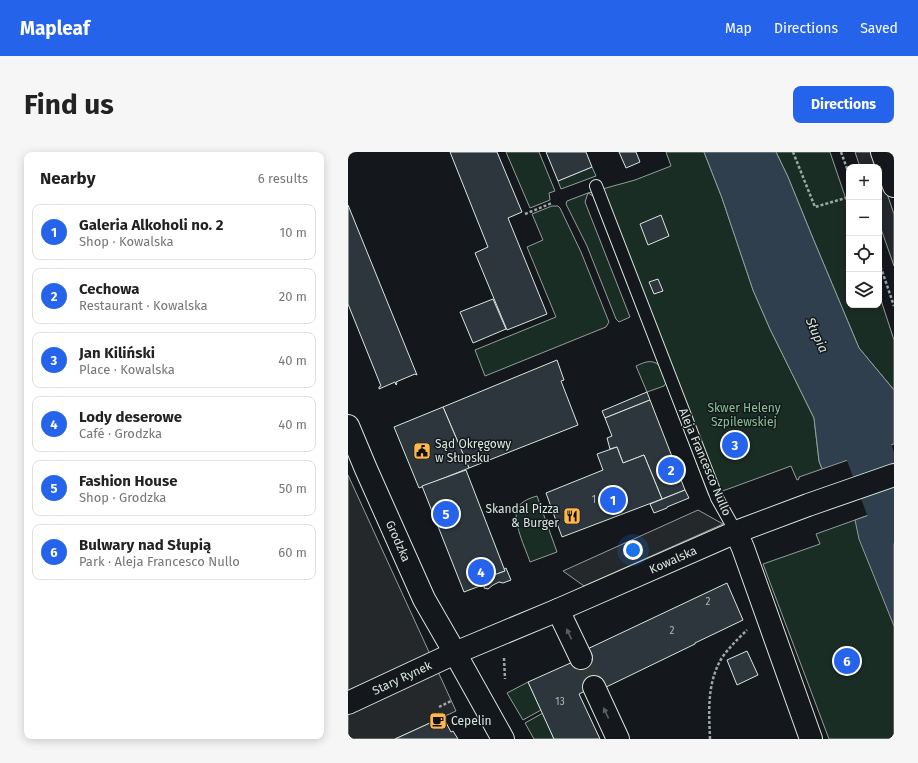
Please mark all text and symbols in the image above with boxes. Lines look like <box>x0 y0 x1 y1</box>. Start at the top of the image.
text: Mapleaf <box>20 17 90 40</box>
text: Map <box>725 20 752 37</box>
text: Directions <box>774 20 838 37</box>
text: Saved <box>860 20 898 37</box>
button: Directions <box>793 86 894 123</box>
text: Find us <box>24 88 114 121</box>
map controls <box>846 164 882 308</box>
button: + <box>846 164 882 200</box>
text: Nearby <box>40 168 95 189</box>
text: 6 results <box>258 171 308 186</box>
button: − <box>846 200 882 236</box>
text: Galeria Alkoholi no. 2 <box>79 216 223 234</box>
text: 1 <box>51 225 57 240</box>
text: 10 m <box>280 225 307 240</box>
text: Shop · Kowalska <box>79 234 174 249</box>
button: locate <box>846 236 882 272</box>
button: layers <box>846 272 882 308</box>
text: Cechowa <box>79 280 139 298</box>
text: 2 <box>51 289 57 304</box>
text: 20 m <box>279 289 307 304</box>
text: Restaurant · Kowalska <box>79 298 208 313</box>
water label: Słupia <box>802 314 831 355</box>
text: Jan Kiliński <box>79 344 155 362</box>
text: 3 <box>51 353 57 368</box>
text: 40 m <box>278 353 307 368</box>
text: Place · Kowalska <box>79 362 175 377</box>
park label: Skwer Heleny Szpilewskiej <box>707 401 781 429</box>
street label: Aleja Francesco Nullo <box>676 406 734 518</box>
text: Lody deserowe <box>79 408 182 426</box>
text: 4 <box>50 417 58 432</box>
text: 40 m <box>278 417 307 432</box>
text: Café · Grodzka <box>79 426 162 441</box>
pin: 3 <box>722 430 748 460</box>
place label: Sąd Okręgowy w Słupsku <box>435 437 511 465</box>
public building icon: Sąd Okręgowy w Słupsku <box>412 441 432 461</box>
pin: 2 <box>658 455 684 485</box>
text: Fashion House <box>79 472 177 490</box>
text: 5 <box>51 481 57 496</box>
text: 50 m <box>279 481 307 496</box>
pin: 1 <box>600 485 626 515</box>
text: Shop · Grodzka <box>79 490 166 505</box>
house number: 1 <box>592 494 596 506</box>
pin: 5 <box>433 499 459 529</box>
place label: Skandal Pizza & Burger <box>485 502 559 530</box>
restaurant icon: Skandal Pizza & Burger <box>562 506 582 526</box>
street label: Grodzka <box>383 518 413 564</box>
text: Bulwary nad Słupią <box>79 536 211 554</box>
your location <box>623 540 643 560</box>
street label: Kowalska <box>647 543 699 577</box>
text: 6 <box>50 545 58 560</box>
text: 60 m <box>278 545 307 560</box>
text: Park · Aleja Francesco Nullo <box>79 554 240 569</box>
pin: 4 <box>468 557 494 587</box>
house number: 2 <box>706 596 711 608</box>
house number: 2 <box>670 625 675 637</box>
one-way arrow <box>566 628 573 640</box>
pin: 6 <box>834 646 860 676</box>
street label: Stary Rynek <box>370 658 435 698</box>
house number: 13 <box>555 696 565 708</box>
one-way arrow <box>603 707 609 719</box>
cafe icon: Cepelin <box>428 711 448 731</box>
place label: Cepelin <box>451 714 492 728</box>

